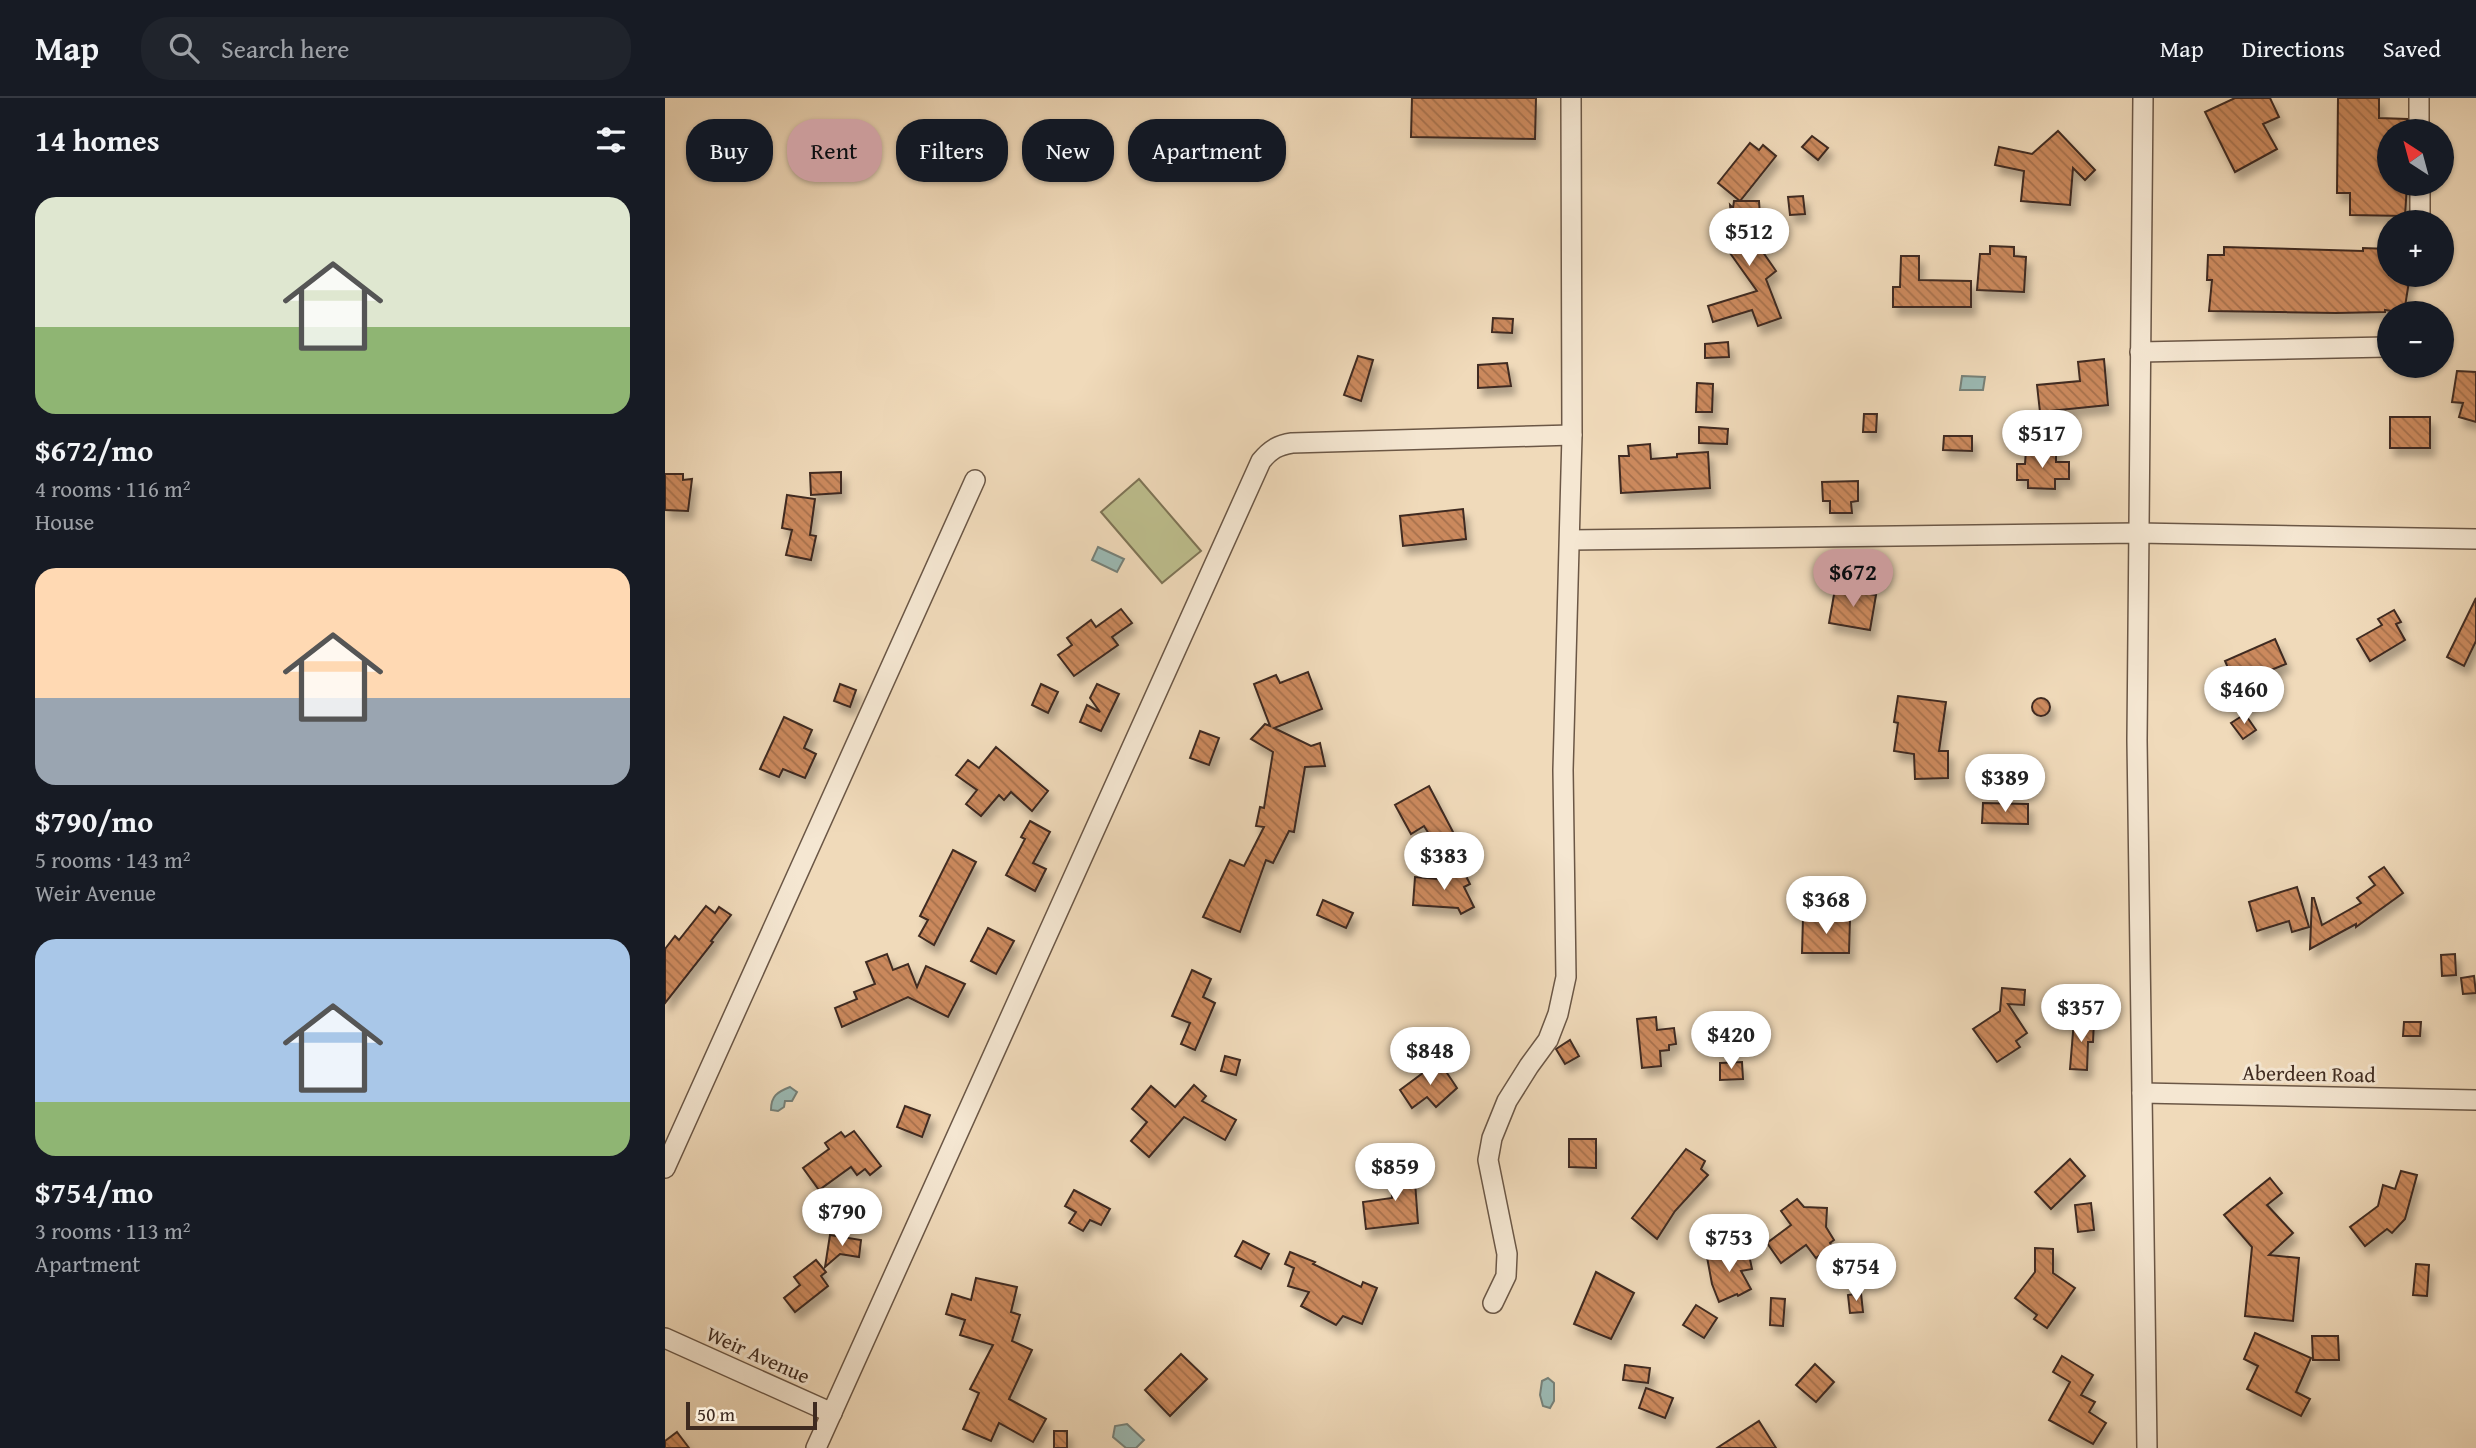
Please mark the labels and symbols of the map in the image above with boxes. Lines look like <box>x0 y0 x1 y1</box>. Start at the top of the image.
north arrow <box>2377 119 2453 196</box>
pin: $512 <box>1708 208 1790 268</box>
pin: $517 <box>2001 410 2083 470</box>
pin: $672 <box>1812 550 1894 609</box>
pin: $460 <box>2203 666 2285 726</box>
pin: $389 <box>1964 754 2046 814</box>
pin: $383 <box>1403 832 1485 892</box>
pin: $368 <box>1785 876 1867 936</box>
pin: $357 <box>2040 984 2122 1044</box>
pin: $420 <box>1690 1012 1772 1071</box>
pin: $848 <box>1389 1028 1471 1087</box>
street label: Aberdeen Road <box>2242 1057 2377 1090</box>
pin: $859 <box>1354 1144 1436 1203</box>
pin: $790 <box>801 1188 883 1248</box>
pin: $753 <box>1688 1214 1770 1274</box>
pin: $754 <box>1815 1244 1897 1303</box>
street label: Weir Avenue <box>701 1318 815 1391</box>
scale bar <box>686 1399 817 1431</box>

